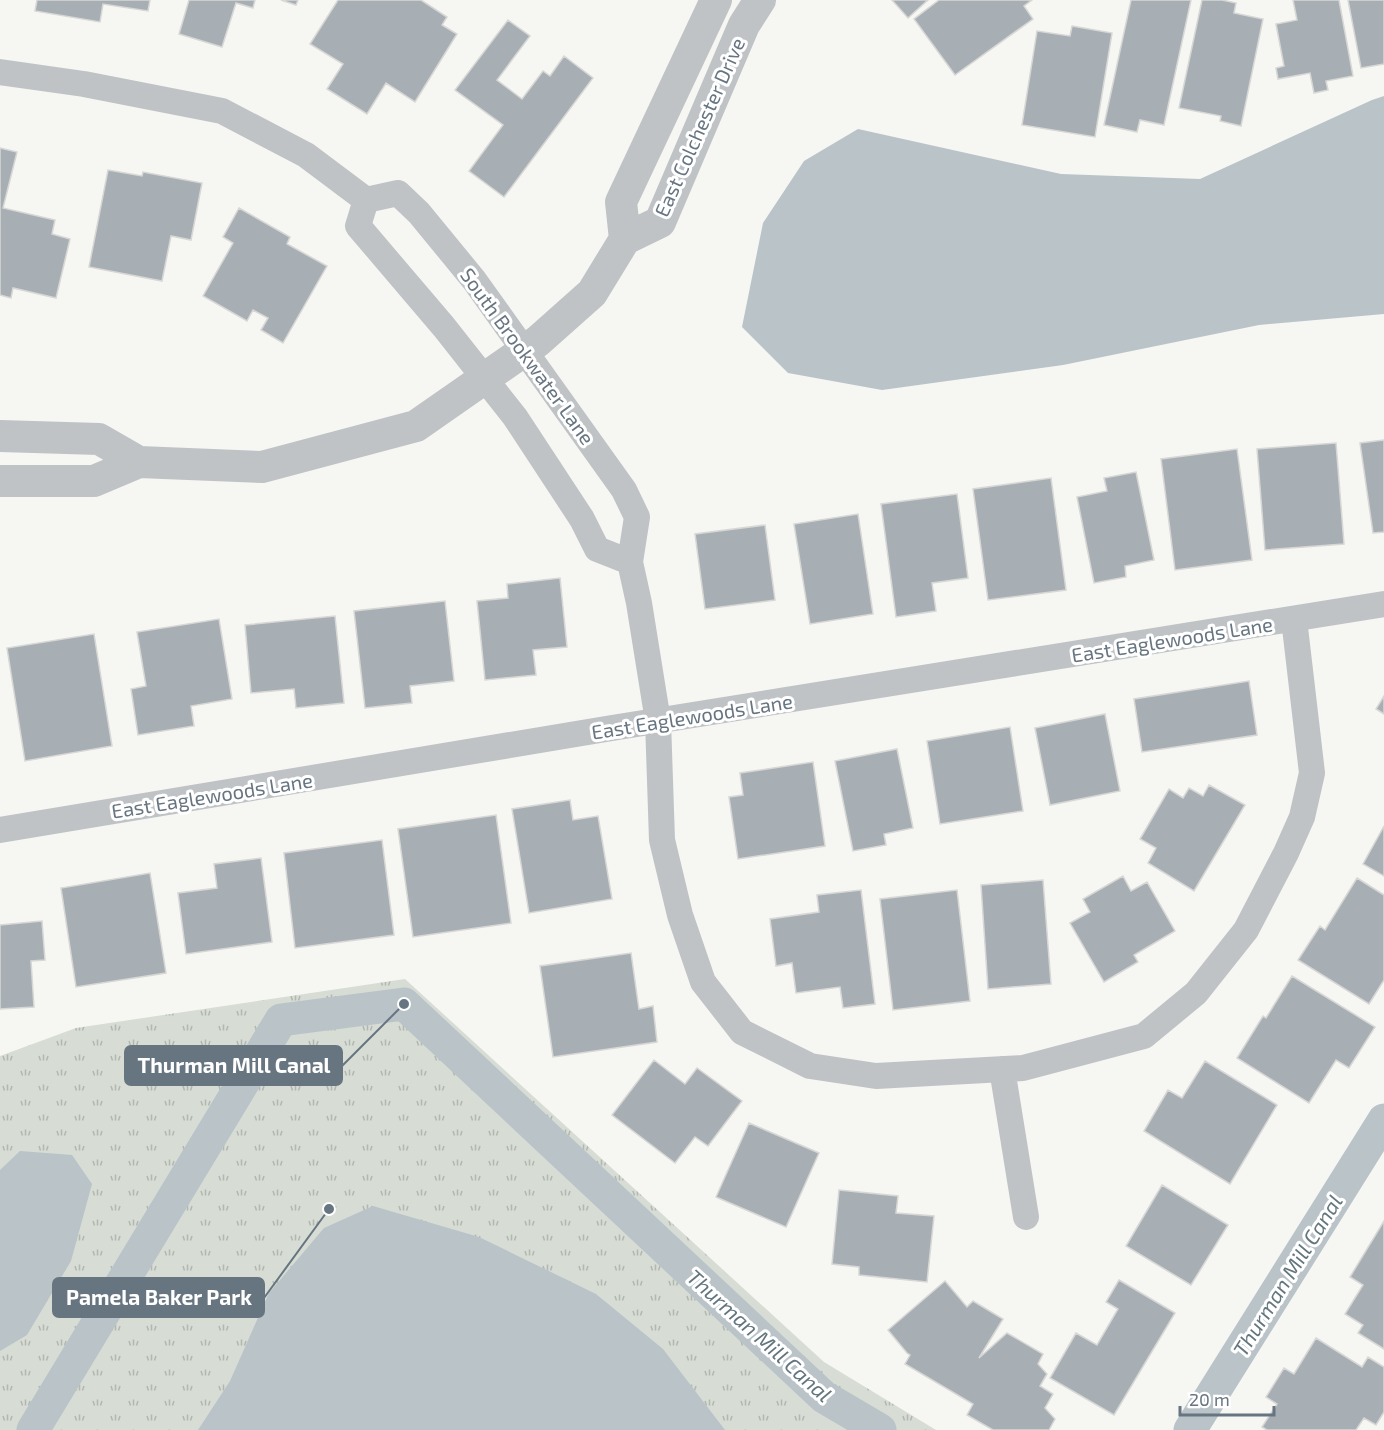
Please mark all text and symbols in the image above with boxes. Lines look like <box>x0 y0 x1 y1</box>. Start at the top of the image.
street label: East Colchester Drive <box>649 34 749 220</box>
street label: South Brookwater Lane <box>456 263 600 449</box>
street label: East Eaglewoods Lane <box>1070 611 1274 667</box>
street label: East Eaglewoods Lane <box>590 688 794 744</box>
street label: East Eaglewoods Lane <box>110 767 314 823</box>
callout: Thurman Mill Canal <box>125 1046 342 1085</box>
text: Thurman Mill Canal <box>138 1052 331 1077</box>
water label: Thurman Mill Canal <box>1227 1190 1347 1360</box>
water label: Thurman Mill Canal <box>683 1264 837 1406</box>
callout: Pamela Baker Park <box>53 1278 264 1317</box>
text: Pamela Baker Park <box>66 1284 252 1309</box>
scale bar <box>1180 1379 1274 1417</box>
text: 20 m <box>1189 1388 1230 1410</box>

